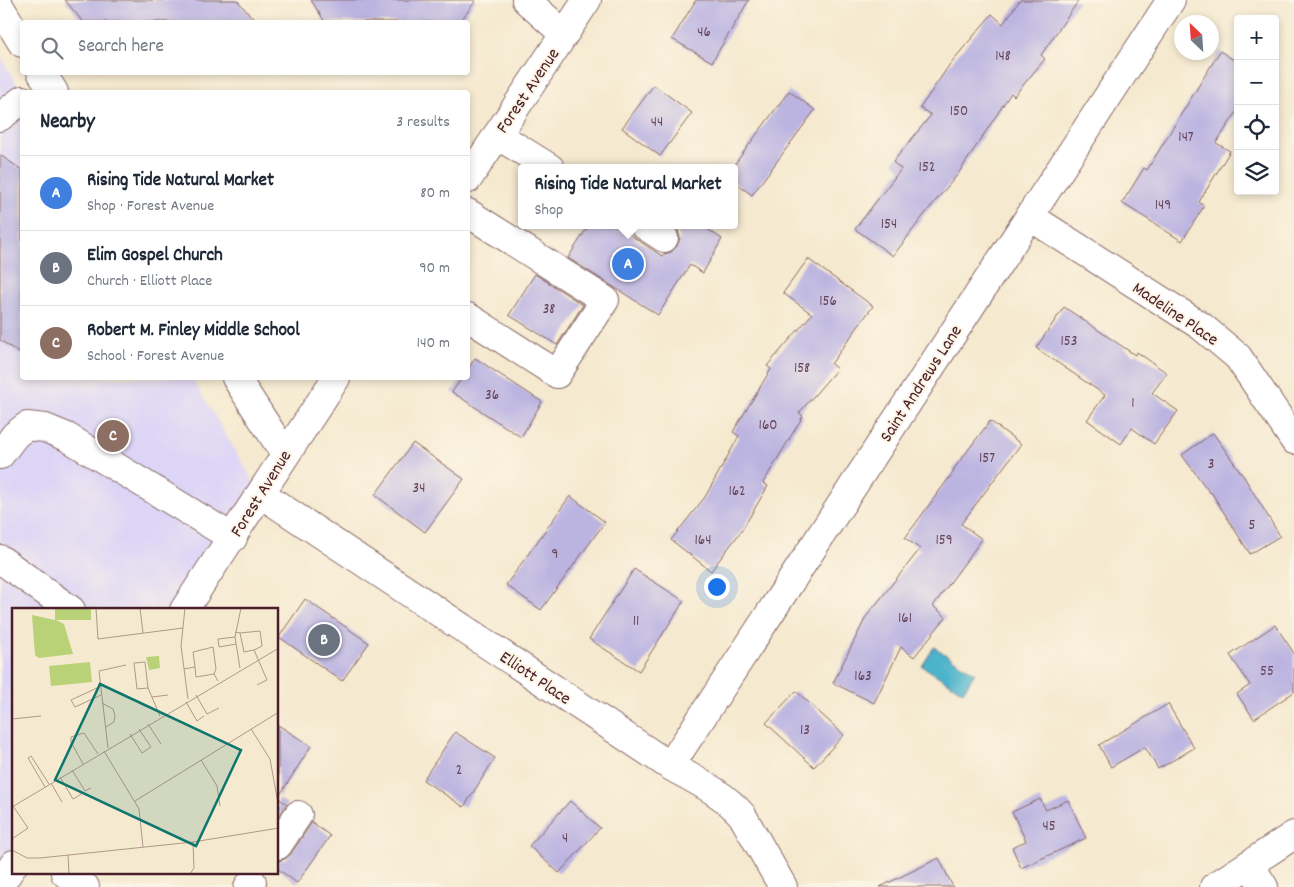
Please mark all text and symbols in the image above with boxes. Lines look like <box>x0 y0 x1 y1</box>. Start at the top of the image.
north arrow <box>1174 15 1219 60</box>
map controls <box>1234 15 1279 195</box>
button: + <box>1234 15 1279 60</box>
search box <box>20 20 470 75</box>
house number: 46 <box>697 22 711 44</box>
icon: search <box>38 34 66 62</box>
text: Search here <box>78 34 164 61</box>
street label: Forest Avenue <box>491 44 567 139</box>
house number: 148 <box>995 46 1011 68</box>
button: − <box>1234 60 1279 105</box>
house number: 150 <box>950 101 968 123</box>
button: locate <box>1234 105 1279 150</box>
text: Nearby <box>40 108 95 138</box>
text: 3 results <box>396 111 450 134</box>
house number: 44 <box>651 112 663 134</box>
house number: 147 <box>1178 127 1194 149</box>
button: layers <box>1234 150 1279 195</box>
house number: 152 <box>919 157 935 179</box>
popup <box>518 164 738 229</box>
text: Rising Tide Natural Market <box>87 168 274 195</box>
text: Rising Tide Natural Market <box>535 172 721 199</box>
text: A <box>52 182 60 205</box>
text: 80 m <box>420 182 450 205</box>
text: Shop · Forest Avenue <box>87 195 214 218</box>
house number: 149 <box>1155 195 1171 217</box>
text: Shop <box>535 199 563 222</box>
house number: 154 <box>881 214 897 236</box>
text: Elim Gospel Church <box>87 243 223 270</box>
pin: A <box>612 245 644 283</box>
text: B <box>52 257 60 280</box>
text: 90 m <box>419 257 450 280</box>
text: Church · Elliott Place <box>87 270 212 293</box>
street label: Madeline Place <box>1126 277 1223 353</box>
house number: 156 <box>819 291 837 313</box>
house number: 38 <box>543 299 555 321</box>
text: Robert M. Finley Middle School <box>87 318 300 345</box>
street label: Saint Andrews Lane <box>875 321 969 448</box>
house number: 153 <box>1061 331 1077 353</box>
text: C <box>52 332 60 355</box>
text: 140 m <box>416 332 450 355</box>
text: School · Forest Avenue <box>87 345 224 368</box>
house number: 158 <box>794 358 810 380</box>
house number: 36 <box>485 385 499 407</box>
house number: 1 <box>1131 393 1135 415</box>
house number: 160 <box>759 415 777 437</box>
pin: C <box>97 417 129 455</box>
street label: Forest Avenue <box>225 446 299 543</box>
house number: 157 <box>979 448 995 470</box>
house number: 3 <box>1208 454 1214 476</box>
house number: 34 <box>413 478 425 500</box>
house number: 162 <box>728 481 746 503</box>
house number: 5 <box>1249 515 1256 537</box>
house number: 164 <box>695 530 711 552</box>
house number: 159 <box>935 530 953 552</box>
house number: 9 <box>552 544 558 566</box>
your location <box>704 574 730 600</box>
inset map <box>12 608 279 874</box>
house number: 161 <box>898 608 912 630</box>
house number: 11 <box>633 611 639 633</box>
pin: B <box>308 621 340 659</box>
street label: Elliott Place <box>494 646 575 712</box>
house number: 55 <box>1260 661 1274 683</box>
house number: 163 <box>854 666 872 688</box>
house number: 13 <box>800 720 810 742</box>
house number: 2 <box>456 760 462 782</box>
house number: 45 <box>1042 816 1056 838</box>
house number: 4 <box>562 828 568 850</box>

